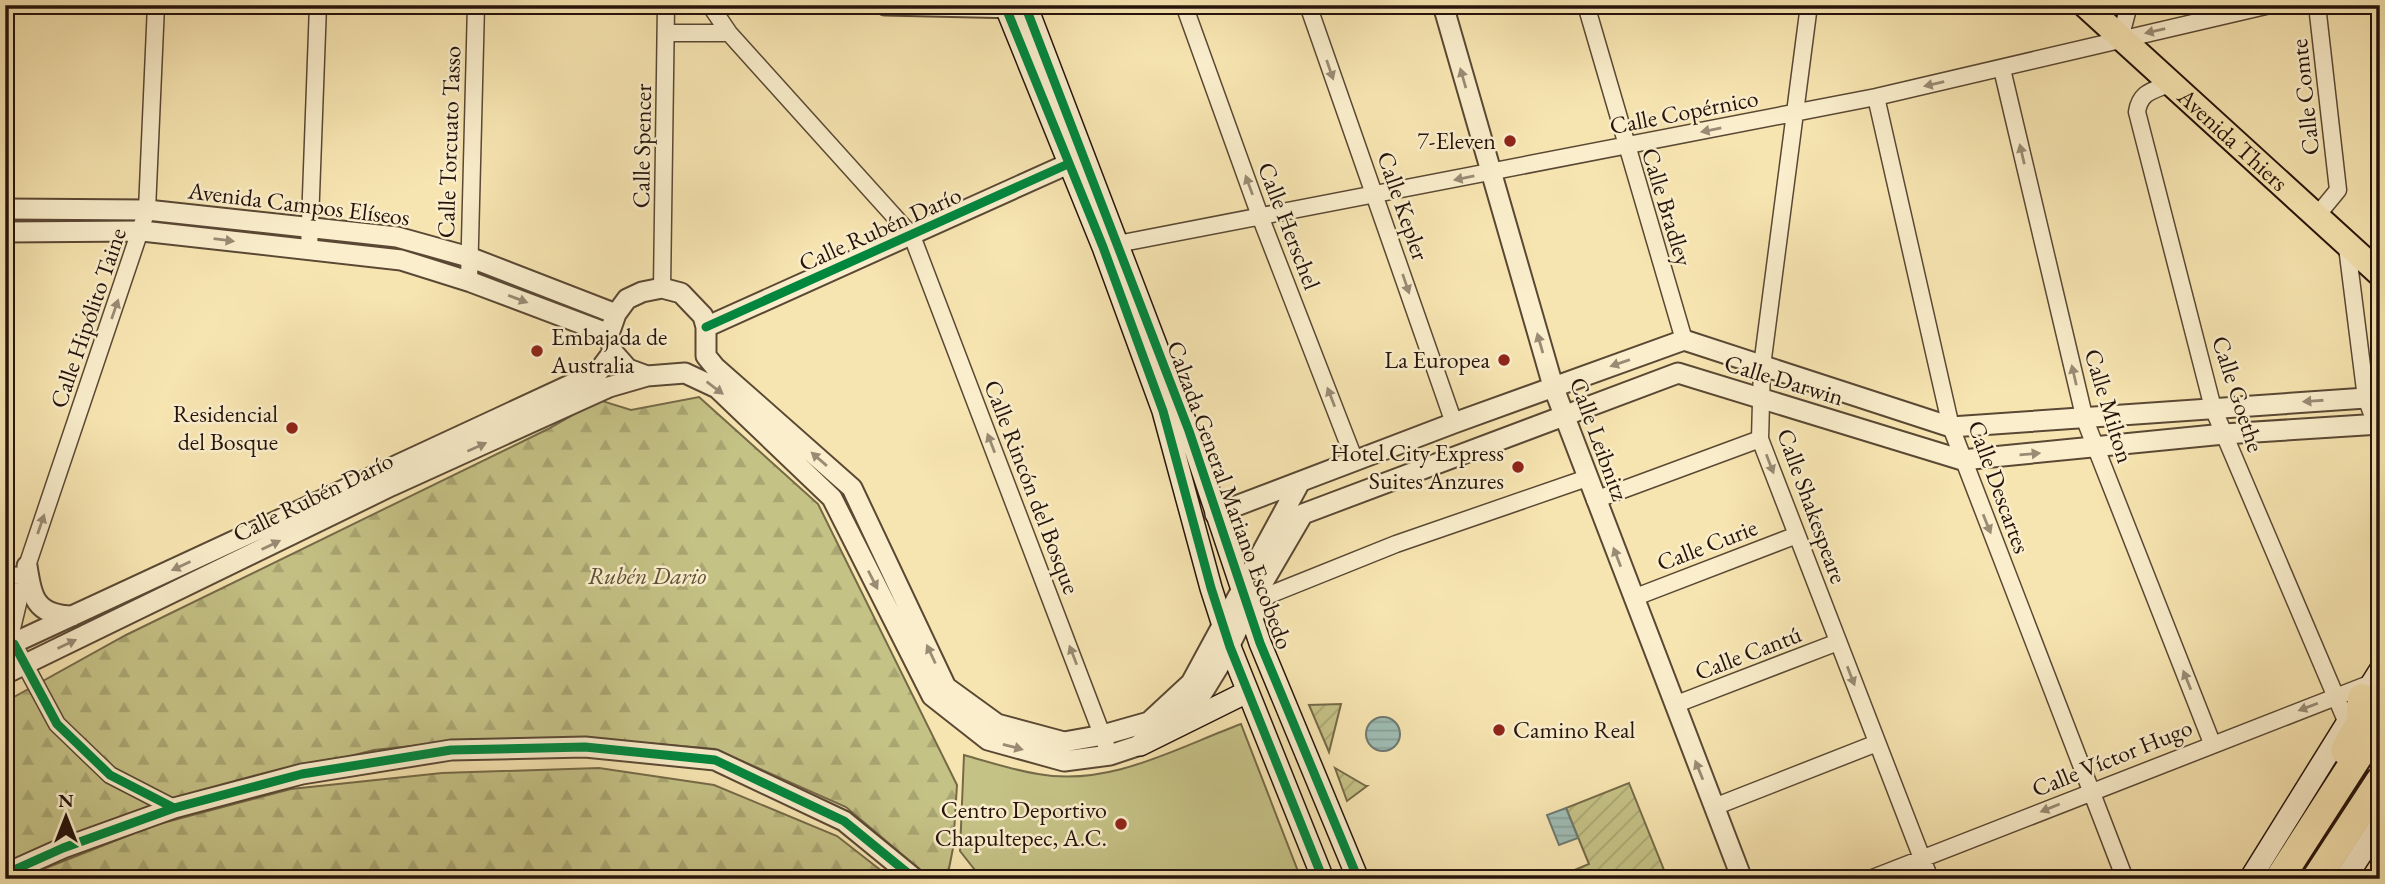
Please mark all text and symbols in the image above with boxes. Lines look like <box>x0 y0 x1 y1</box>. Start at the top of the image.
one-way arrow <box>2144 26 2166 37</box>
street label: Calle Comte <box>2283 37 2326 157</box>
street label: Calle Torcuato Tasso <box>430 45 467 239</box>
one-way arrow <box>1325 59 1336 80</box>
one-way arrow <box>1457 67 1468 89</box>
one-way arrow <box>1923 79 1945 90</box>
street label: Avenida Thiers <box>2171 80 2295 198</box>
street label: Calle Copérnico <box>1607 82 1761 141</box>
street label: Calle Spencer <box>625 83 658 209</box>
one-way arrow <box>1700 124 1722 135</box>
place label: 7-Eleven <box>1417 125 1496 156</box>
marker: 7-Eleven <box>1502 133 1518 149</box>
one-way arrow <box>2016 142 2027 164</box>
street label: Calle Bradley <box>1635 144 1700 270</box>
street label: Calle Kepler <box>1370 147 1437 264</box>
street label: Calle Herschel <box>1251 158 1328 294</box>
one-way arrow <box>1453 172 1475 183</box>
street label: Avenida Campos Elíseos <box>185 174 412 232</box>
one-way arrow <box>1243 175 1254 196</box>
street label: Calle Rubén Darío <box>794 179 966 278</box>
street label: Calle Hipólito Taine <box>42 224 133 412</box>
one-way arrow <box>213 234 235 245</box>
one-way arrow <box>1401 274 1412 295</box>
one-way arrow <box>507 293 528 304</box>
one-way arrow <box>110 298 121 319</box>
place label: Embajada de Australia <box>550 321 667 380</box>
street label: Calle Goethe <box>2205 332 2272 456</box>
one-way arrow <box>1535 333 1545 354</box>
street label: Calzada General Mariano Escobedo <box>1160 336 1301 653</box>
marker: Embajada de Australia <box>529 343 545 359</box>
place label: La Europea <box>1384 344 1490 375</box>
street label: Calle Milton <box>2077 345 2142 467</box>
street label: Calle Darwin <box>1721 347 1848 412</box>
marker: La Europea <box>1496 352 1512 368</box>
one-way arrow <box>1610 358 1631 369</box>
one-way arrow <box>2068 364 2079 386</box>
street label: Calle Leibnitz <box>1563 373 1636 505</box>
street label: Calle Rincón del Bosque <box>977 375 1088 598</box>
one-way arrow <box>706 381 724 395</box>
one-way arrow <box>1325 387 1336 408</box>
one-way arrow <box>2301 396 2323 407</box>
place label: Residencial del Bosque <box>173 398 278 457</box>
street label: Calle Descartes <box>1961 416 2038 558</box>
marker: Residencial del Bosque <box>284 420 300 436</box>
street label: Calle Shakespeare <box>1770 424 1855 587</box>
one-way arrow <box>985 432 996 453</box>
place label: Hotel City Express Suites Anzures <box>1330 437 1504 496</box>
one-way arrow <box>467 441 487 453</box>
street label: Calle Rubén Darío <box>227 444 398 549</box>
one-way arrow <box>2019 448 2041 459</box>
one-way arrow <box>811 452 828 467</box>
one-way arrow <box>1764 454 1775 475</box>
marker: Hotel City Express Suites Anzures <box>1510 459 1526 475</box>
street label: Calle Curie <box>1652 511 1762 578</box>
one-way arrow <box>1981 513 1992 534</box>
one-way arrow <box>36 514 47 535</box>
one-way arrow <box>261 539 281 550</box>
one-way arrow <box>1612 547 1623 568</box>
one-way arrow <box>171 560 191 571</box>
park label: Rubén Dario <box>588 560 706 591</box>
one-way arrow <box>867 570 878 590</box>
street label: Calle Cantú <box>1690 618 1806 687</box>
one-way arrow <box>57 639 77 650</box>
one-way arrow <box>925 644 937 664</box>
one-way arrow <box>1067 645 1078 666</box>
one-way arrow <box>1846 666 1857 687</box>
one-way arrow <box>2181 669 2192 690</box>
one-way arrow <box>2297 702 2318 713</box>
street label: Calle Víctor Hugo <box>2027 711 2197 804</box>
place label: Camino Real <box>1513 714 1636 745</box>
marker: Camino Real <box>1491 722 1507 738</box>
one-way arrow <box>1002 742 1024 753</box>
one-way arrow <box>1694 759 1705 780</box>
north arrow <box>32 782 102 852</box>
text: N <box>58 788 74 813</box>
place label: Centro Deportivo Chapultepec, A.C. <box>935 794 1107 853</box>
one-way arrow <box>2040 802 2061 813</box>
marker: Centro Deportivo Chapultepec, A.C. <box>1113 816 1129 832</box>

